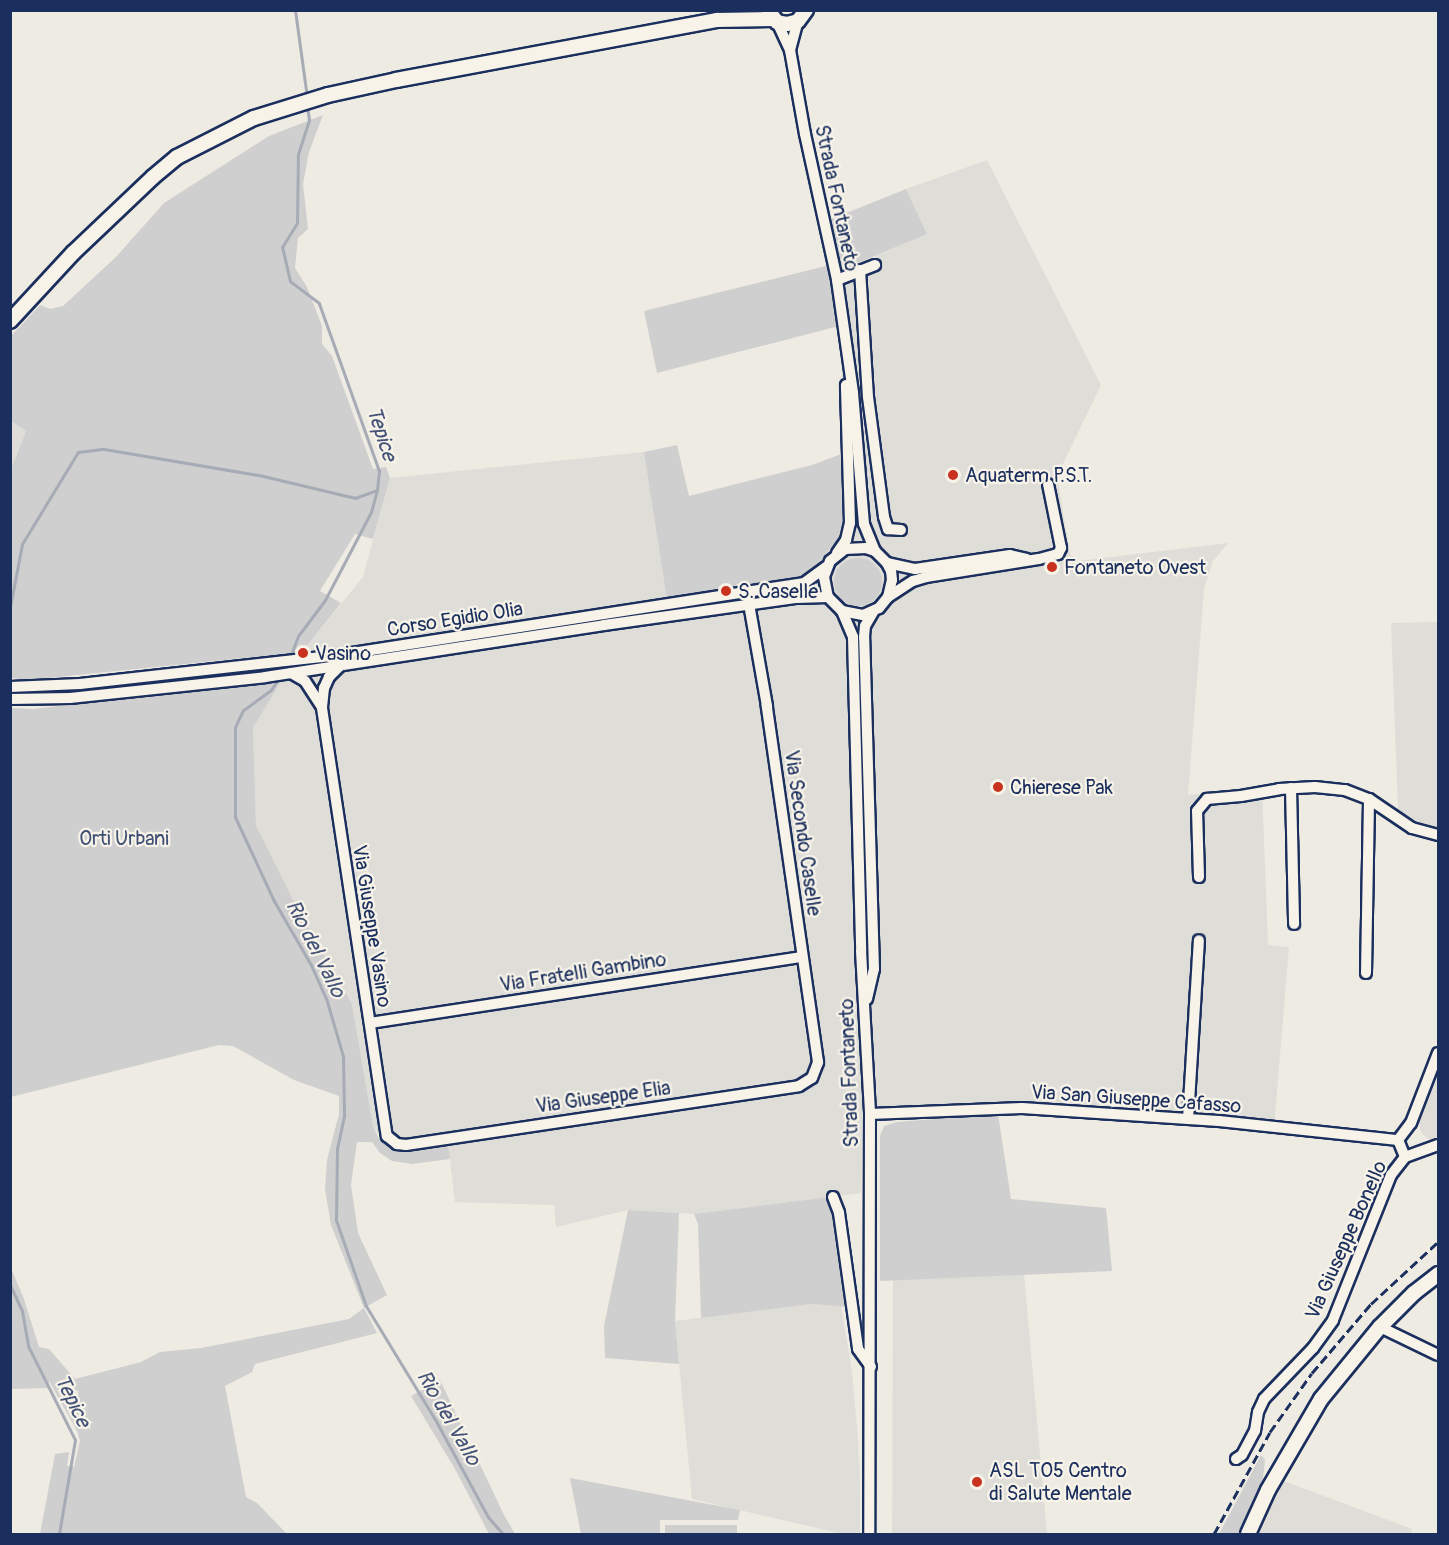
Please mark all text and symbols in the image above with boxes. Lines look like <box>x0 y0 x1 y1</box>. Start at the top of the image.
street label: Strada Fontaneto <box>810 123 864 273</box>
water label: Tepice <box>360 404 402 464</box>
place label: Aquaterm P.S.T. <box>965 463 1092 487</box>
marker: Aquaterm P.S.T. <box>946 468 960 482</box>
place label: Fontaneto Ovest <box>1064 555 1206 579</box>
marker: Fontaneto Ovest <box>1045 560 1059 574</box>
place label: S. Caselle <box>738 579 818 603</box>
marker: S. Caselle <box>719 584 733 598</box>
street label: Corso Egidio Olia <box>385 596 525 642</box>
place label: Vasino <box>315 641 371 665</box>
marker: Vasino <box>296 646 310 660</box>
street label: Via Secondo Caselle <box>779 749 827 917</box>
place label: Chierese Pak <box>1010 775 1113 799</box>
marker: Chierese Pak <box>991 780 1005 794</box>
park label: Orti Urbani <box>79 826 169 850</box>
street label: Via Giuseppe Vasino <box>347 843 397 1009</box>
water label: Rio del Vallo <box>280 896 350 1002</box>
street label: Via Fratelli Gambino <box>498 947 668 997</box>
street label: Strada Fontaneto <box>834 998 864 1148</box>
street label: Via Giuseppe Elia <box>534 1076 672 1118</box>
street label: Via San Giuseppe Cafasso <box>1030 1080 1242 1118</box>
street label: Via Giuseppe Bonello <box>1300 1157 1392 1323</box>
water label: Rio del Vallo <box>411 1366 485 1470</box>
water label: Tepice <box>49 1371 95 1431</box>
place label: ASL TO5 Centro di Salute Mentale <box>989 1458 1132 1505</box>
marker: ASL TO5 Centro di Salute Mentale <box>970 1475 984 1489</box>

